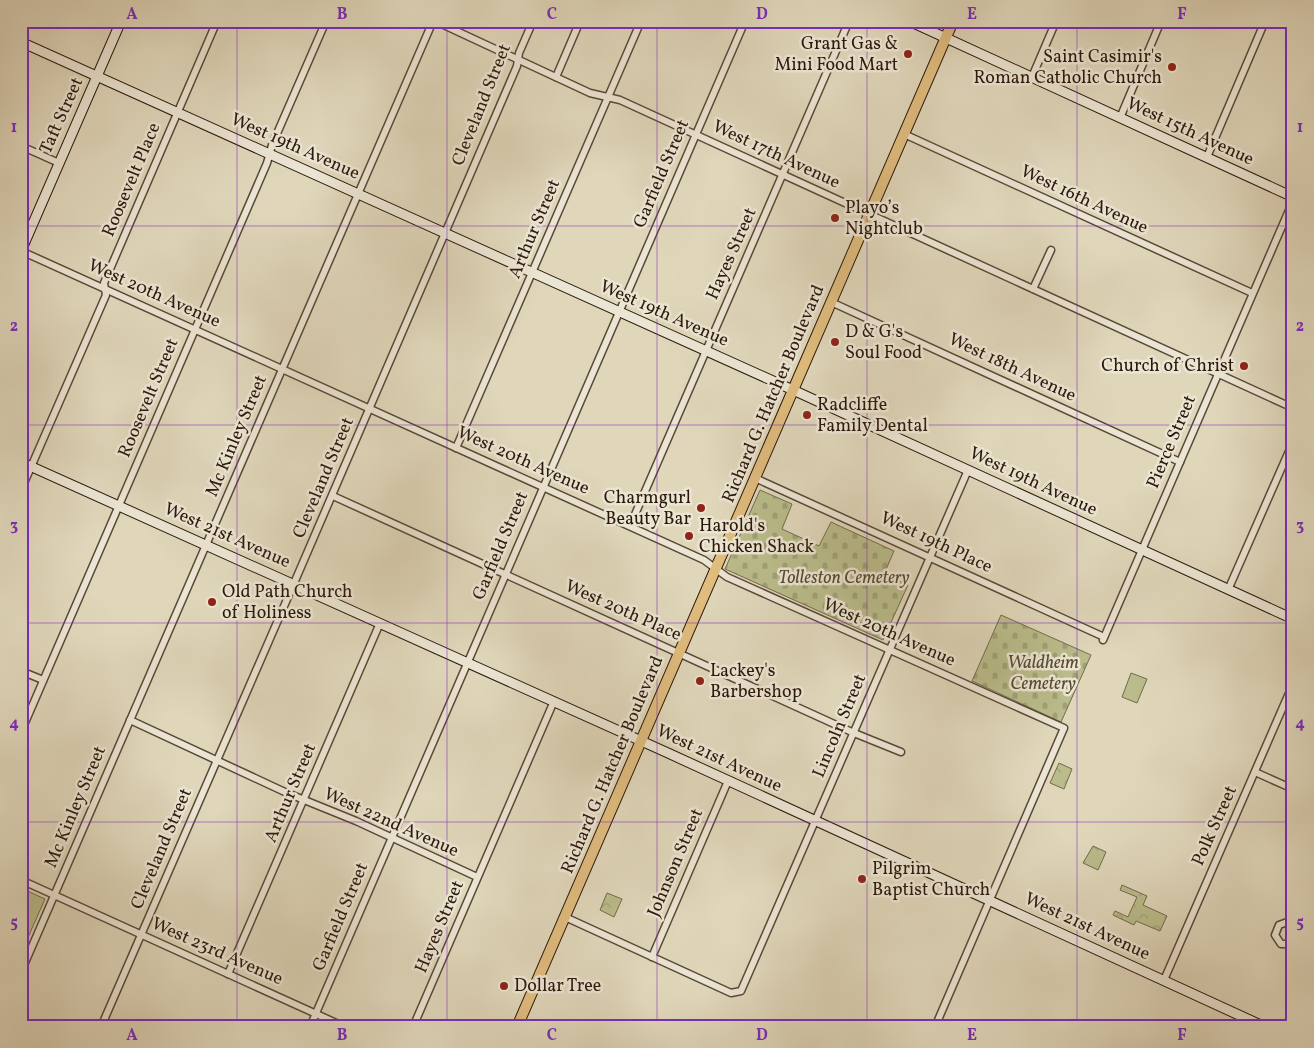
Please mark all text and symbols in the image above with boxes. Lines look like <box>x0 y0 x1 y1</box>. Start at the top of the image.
text: A <box>126 4 138 26</box>
text: B <box>337 4 348 26</box>
text: C <box>547 4 557 26</box>
text: D <box>756 4 768 26</box>
text: E <box>967 4 977 26</box>
text: F <box>1177 4 1187 26</box>
place label: Grant Gas & Mini Food Mart <box>774 32 898 78</box>
street label: Cleveland Street <box>446 40 518 170</box>
place label: Saint Casimir's Roman Catholic Church <box>973 45 1162 91</box>
marker: Grant Gas & Mini Food Mart <box>902 48 914 60</box>
marker: Saint Casimir's Roman Catholic Church <box>1166 61 1178 73</box>
street label: Taft Street <box>34 74 90 158</box>
street label: West 15th Avenue <box>1122 92 1258 172</box>
street label: West 19th Avenue <box>227 107 363 187</box>
street label: West 17th Avenue <box>708 115 844 195</box>
street label: Garfield Street <box>628 116 696 232</box>
text: 1 <box>11 117 17 139</box>
text: 1 <box>1297 117 1303 139</box>
street label: Roosevelt Place <box>97 119 167 241</box>
street label: West 16th Avenue <box>1016 159 1152 241</box>
street label: Arthur Street <box>503 175 567 283</box>
place label: Playo’s Nightclub <box>845 196 923 242</box>
street label: Hayes Street <box>701 204 763 304</box>
marker: Playo’s Nightclub <box>829 212 841 224</box>
street label: West 20th Avenue <box>84 254 224 334</box>
street label: West 19th Avenue <box>596 274 732 354</box>
street label: Richard G. Hatcher Boulevard <box>717 281 831 507</box>
text: 2 <box>10 316 18 338</box>
text: 2 <box>1296 316 1304 338</box>
place label: D & G's Soul Food <box>845 320 922 366</box>
street label: West 18th Avenue <box>944 327 1080 409</box>
street label: Roosevelt Street <box>113 334 185 462</box>
marker: D & G's Soul Food <box>829 336 841 348</box>
place label: Church of Christ <box>1101 354 1234 379</box>
marker: Church of Christ <box>1238 360 1250 372</box>
street label: Mc Kinley Street <box>200 371 274 501</box>
street label: Pierce Street <box>1141 391 1203 493</box>
place label: Radcliffe Family Dental <box>817 393 928 439</box>
marker: Radcliffe Family Dental <box>801 409 813 421</box>
street label: Cleveland Street <box>287 414 361 542</box>
street label: West 20th Avenue <box>453 421 593 501</box>
street label: West 19th Avenue <box>965 441 1101 523</box>
place label: Charmgurl Beauty Bar <box>604 486 691 532</box>
street label: Garfield Street <box>467 488 535 604</box>
street label: West 21st Avenue <box>160 497 294 575</box>
marker: Charmgurl Beauty Bar <box>695 502 707 514</box>
street label: West 19th Place <box>876 506 996 580</box>
place label: Harold's Chicken Shack <box>699 514 814 560</box>
text: 3 <box>10 515 18 537</box>
text: 3 <box>1296 515 1304 537</box>
marker: Harold's Chicken Shack <box>683 530 695 542</box>
park label: Tolleston Cemetery <box>778 566 910 591</box>
street label: West 20th Place <box>561 574 685 648</box>
place label: Old Path Church of Holiness <box>222 580 353 626</box>
street label: West 20th Avenue <box>819 593 959 673</box>
marker: Old Path Church of Holiness <box>206 596 218 608</box>
park label: Waldheim Cemetery <box>1007 651 1079 697</box>
street label: Richard G. Hatcher Boulevard <box>556 652 670 878</box>
place label: Lackey's Barbershop <box>710 659 802 705</box>
street label: Lincoln Street <box>807 670 873 782</box>
marker: Lackey's Barbershop <box>694 675 706 687</box>
text: 4 <box>9 713 19 735</box>
text: 4 <box>1295 713 1305 735</box>
street label: West 21st Avenue <box>652 719 786 799</box>
street label: Arthur Street <box>259 739 323 847</box>
street label: Mc Kinley Street <box>39 742 113 872</box>
street label: West 22nd Avenue <box>319 782 463 864</box>
street label: Polk Street <box>1186 782 1244 870</box>
street label: Cleveland Street <box>125 785 199 913</box>
street label: Johnson Street <box>642 805 710 921</box>
place label: Pilgrim Baptist Church <box>872 857 991 903</box>
street label: Garfield Street <box>307 859 375 975</box>
marker: Pilgrim Baptist Church <box>856 873 868 885</box>
street label: Hayes Street <box>409 877 471 977</box>
street label: West 21st Avenue <box>1020 887 1154 967</box>
text: 5 <box>10 912 18 934</box>
street label: West 23rd Avenue <box>147 912 287 992</box>
text: 5 <box>1296 912 1304 934</box>
place label: Dollar Tree <box>514 974 601 999</box>
marker: Dollar Tree <box>498 980 510 992</box>
text: A <box>126 1025 138 1047</box>
text: B <box>337 1025 348 1047</box>
text: C <box>547 1025 557 1047</box>
text: D <box>756 1025 768 1047</box>
text: E <box>967 1025 977 1047</box>
text: F <box>1177 1025 1187 1047</box>

